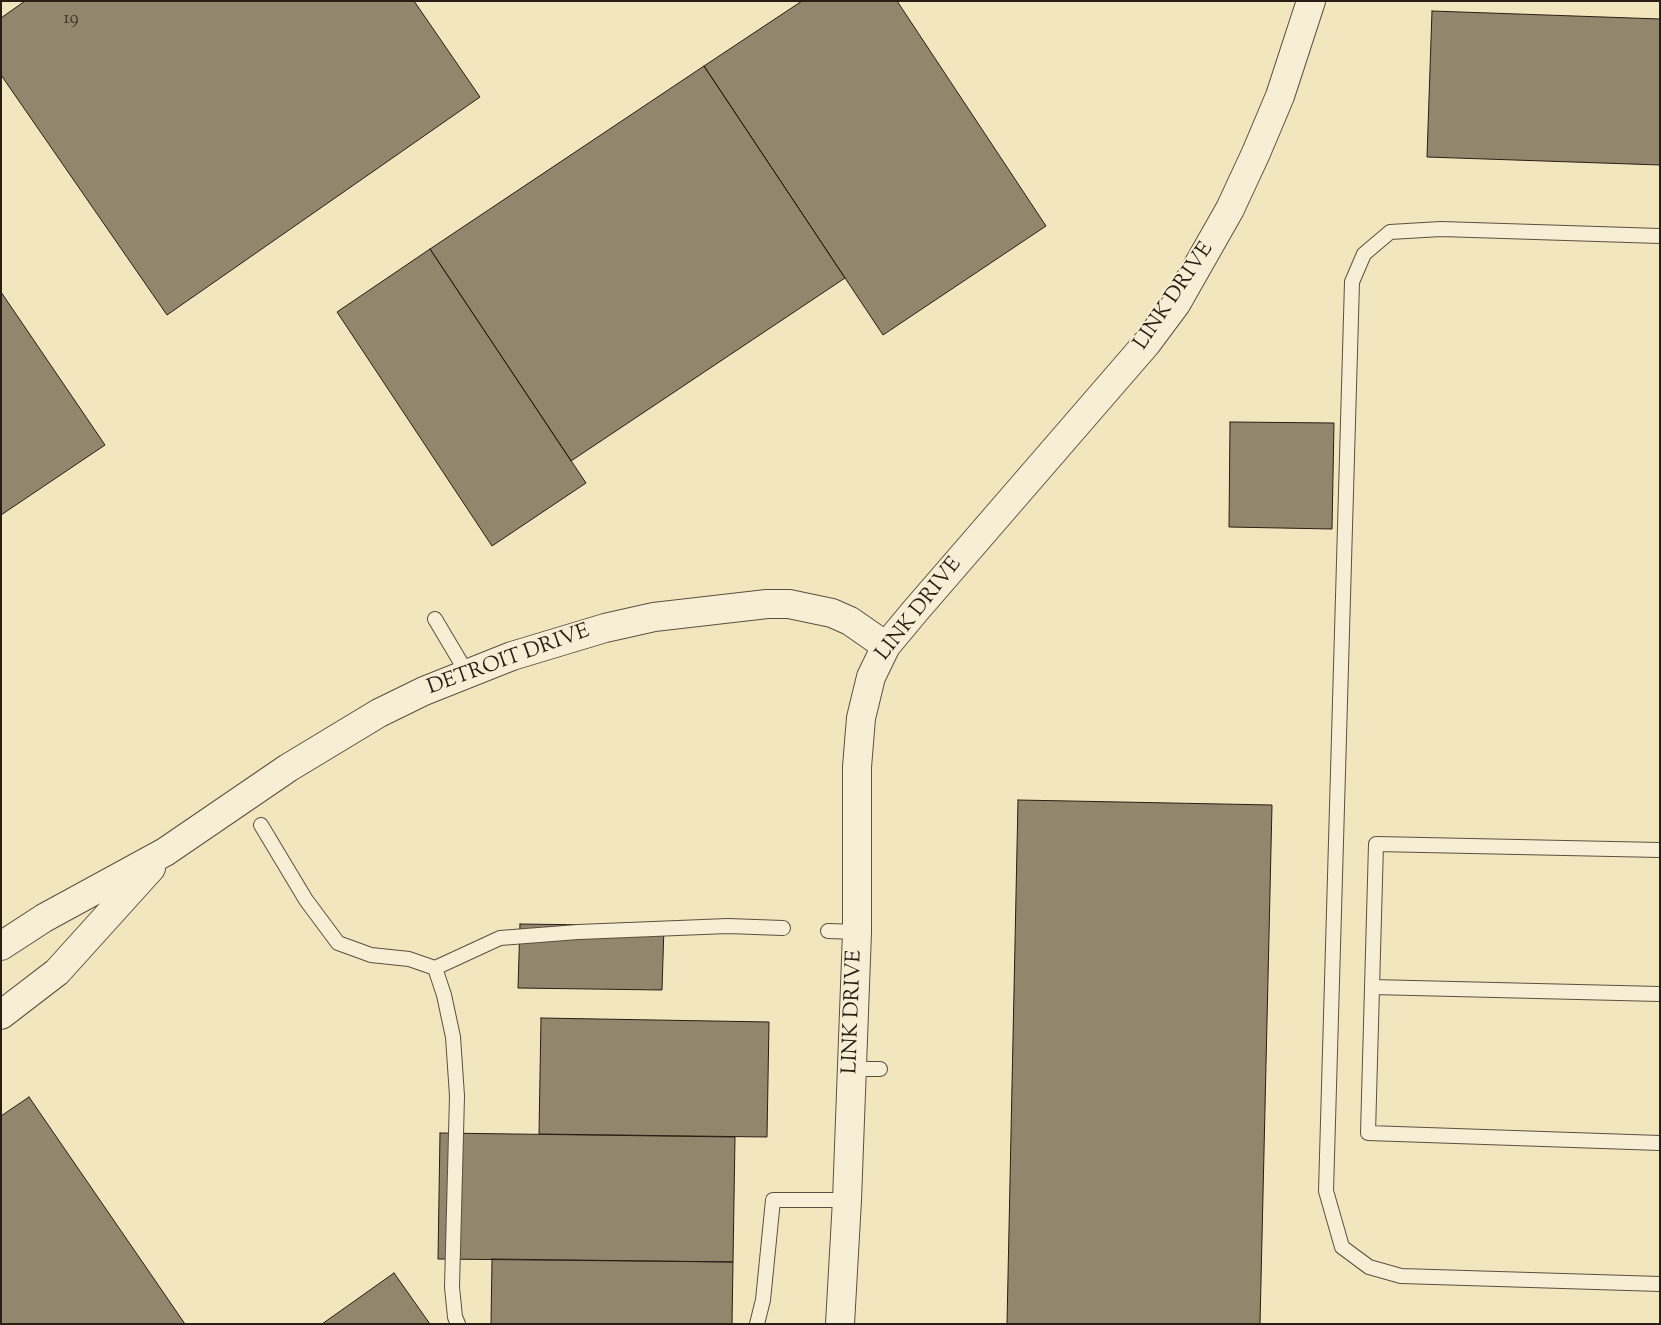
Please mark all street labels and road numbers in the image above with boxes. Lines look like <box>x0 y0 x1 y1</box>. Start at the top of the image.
street label: LINK DRIVE <box>1130 238 1220 356</box>
street label: LINK DRIVE <box>872 553 968 667</box>
street label: DETROIT DRIVE <box>424 620 594 702</box>
street label: LINK DRIVE <box>839 949 869 1075</box>

